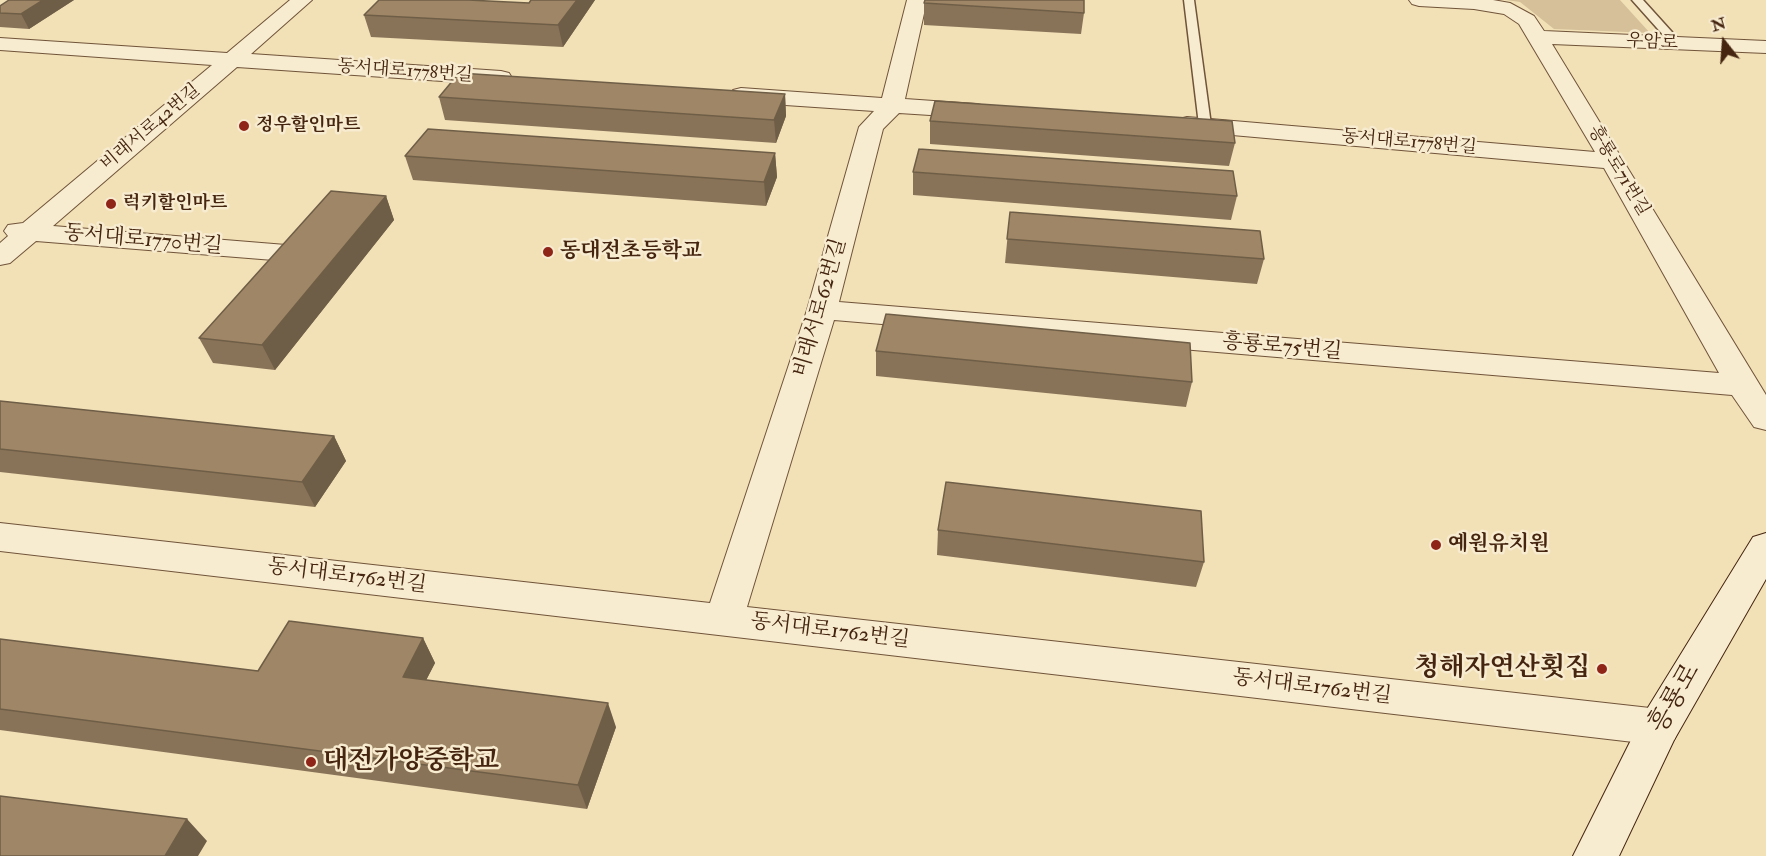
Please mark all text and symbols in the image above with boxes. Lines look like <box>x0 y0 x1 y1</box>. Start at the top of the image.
north arrow <box>1694 12 1754 72</box>
text: N <box>1709 13 1729 36</box>
street label: 우암로 <box>1625 31 1679 55</box>
street label: 동서대로1778번길 <box>337 56 473 88</box>
street label: 비래서로42번길 <box>97 80 205 176</box>
place label: 정우할인마트 <box>256 115 360 137</box>
marker: 정우할인마트 <box>237 119 251 133</box>
street label: 흥룡로71번길 <box>1583 122 1653 220</box>
street label: 동서대로1778번길 <box>1340 126 1478 160</box>
place label: 럭키할인마트 <box>123 193 227 215</box>
marker: 럭키할인마트 <box>104 197 118 211</box>
street label: 동서대로1770번길 <box>63 222 223 260</box>
street label: 비래서로62번길 <box>789 236 853 380</box>
place label: 동대전초등학교 <box>560 239 702 265</box>
marker: 동대전초등학교 <box>541 245 555 259</box>
street label: 흥룡로75번길 <box>1221 330 1343 366</box>
place label: 예원유치원 <box>1448 532 1549 558</box>
marker: 예원유치원 <box>1429 538 1443 552</box>
street label: 동서대로1762번길 <box>266 555 428 599</box>
street label: 동서대로1762번길 <box>749 610 911 654</box>
place label: 청해자연산횟집 <box>1414 653 1590 685</box>
street label: 흥룡로 <box>1644 659 1708 739</box>
marker: 청해자연산횟집 <box>1595 662 1609 676</box>
street label: 동서대로1762번길 <box>1231 666 1393 710</box>
place label: 대전가양중학교 <box>323 746 499 778</box>
marker: 대전가양중학교 <box>304 755 318 769</box>

